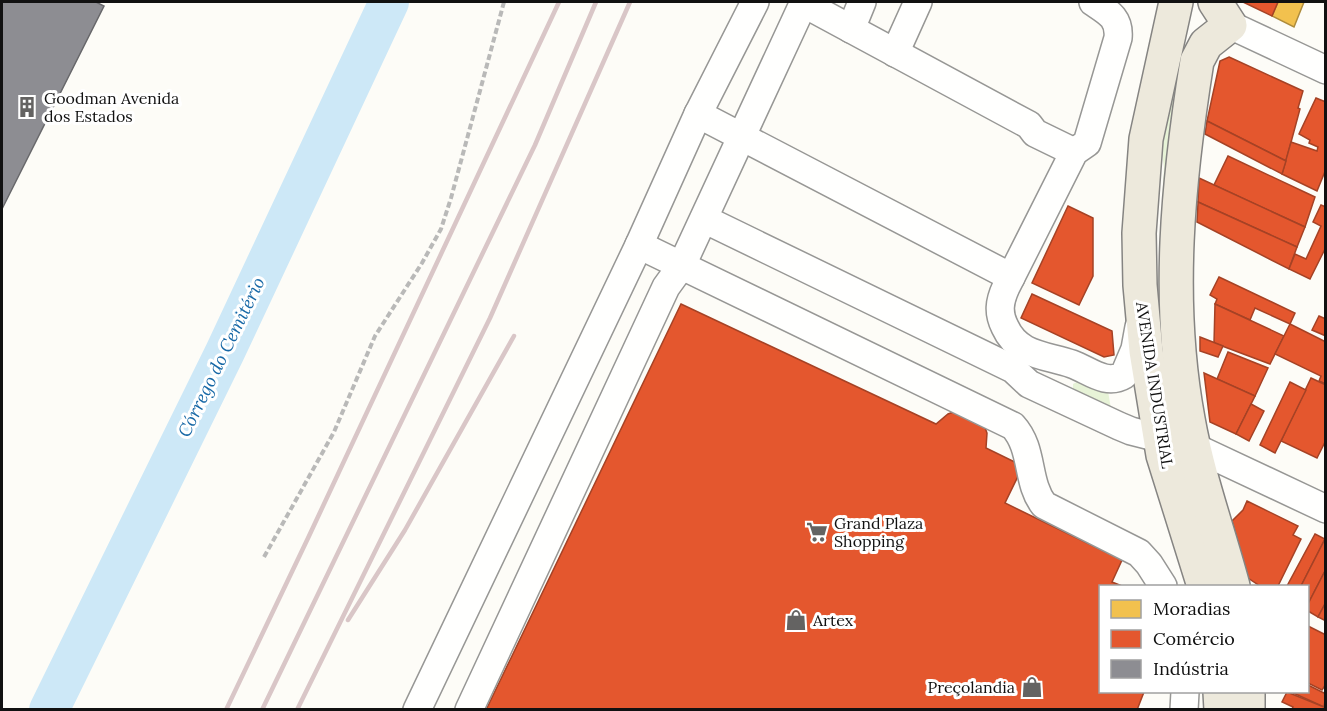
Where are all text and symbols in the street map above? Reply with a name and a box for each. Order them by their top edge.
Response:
place label: Goodman Avenida dos Estados [44,88,179,126]
building icon: Goodman Avenida dos Estados [15,95,39,119]
water label: Córrego do Cemitério [172,273,270,441]
street label: AVENIDA INDUSTRIAL [1132,299,1178,470]
place label: Grand Plaza Shopping [834,513,923,551]
supermarket icon: Grand Plaza Shopping [805,520,829,544]
legend [1099,585,1309,693]
text: Moradias [1153,597,1230,620]
shop icon: Artex [784,608,808,632]
place label: Artex [812,610,854,630]
text: Comércio [1153,627,1235,650]
text: Indústria [1153,657,1229,680]
shop icon: Preçolandia [1020,675,1044,699]
place label: Preçolandia [927,677,1015,697]

